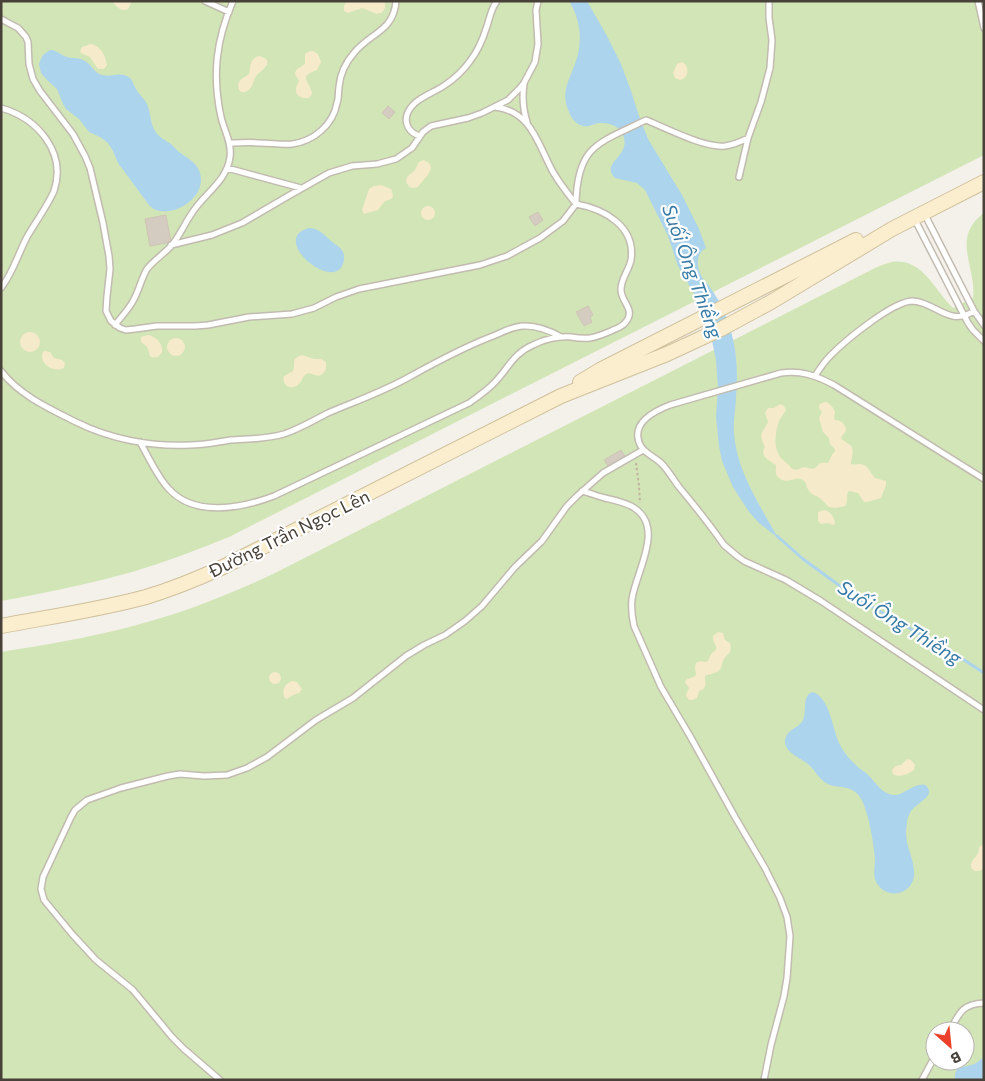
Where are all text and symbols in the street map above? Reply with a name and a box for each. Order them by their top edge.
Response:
water label: Suối Ông Thiềng [658,200,729,342]
street label: Đường Trần Ngọc Lên [204,485,373,582]
water label: Suối Ông Thiềng [834,574,967,670]
north arrow [925,1021,975,1071]
text: B [948,1048,964,1068]

